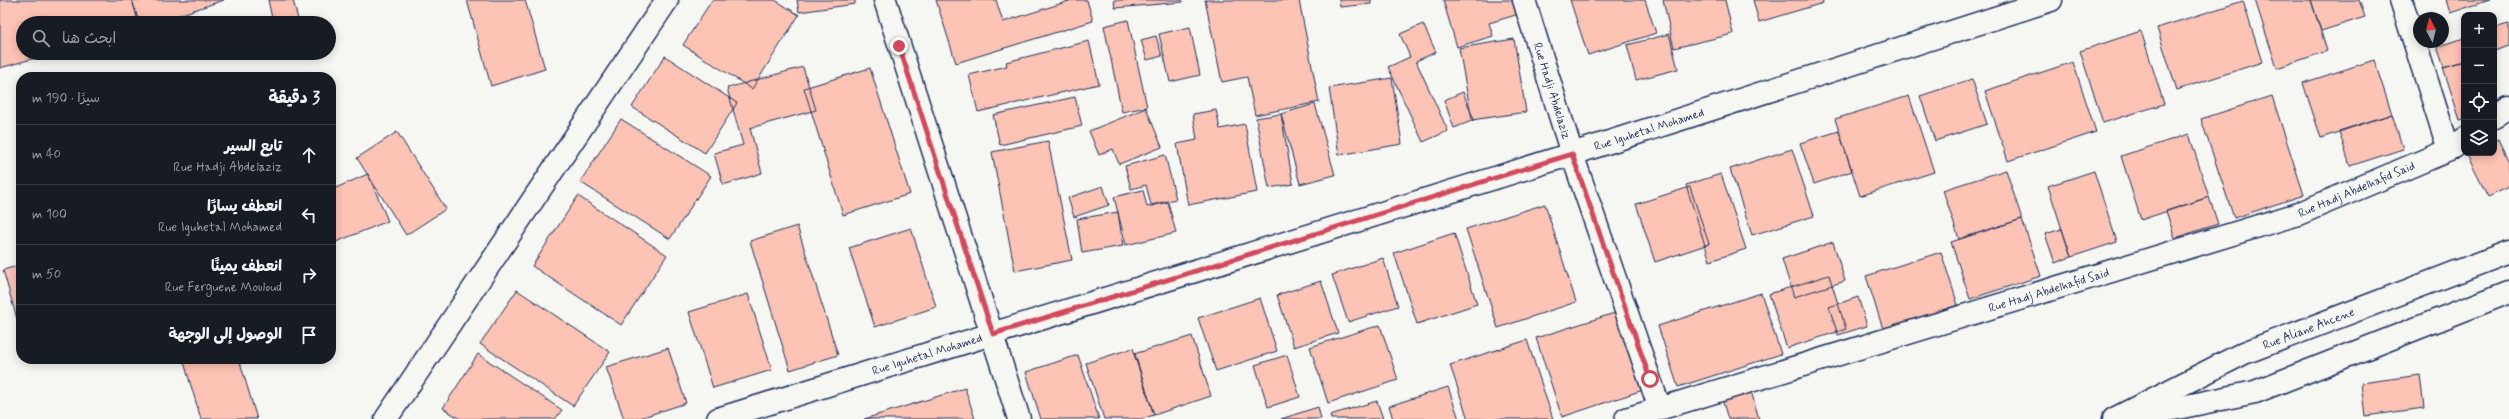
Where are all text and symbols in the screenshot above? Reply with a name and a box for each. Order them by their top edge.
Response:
north arrow [2413,12,2449,48]
map controls [2461,12,2497,156]
button: + [2461,12,2497,48]
search box [16,16,336,60]
icon: search [30,27,52,49]
text: ابحث هنا [62,29,116,49]
route end [890,37,908,55]
street label: Rue Hadji Abdelaziz [1529,41,1574,142]
button: − [2461,48,2497,84]
button: locate [2461,84,2497,120]
text: 3 دقيقة [269,87,320,109]
text: سيرًا · 190 m [32,90,100,107]
street label: Rue Iguhetal Mohamed [1592,105,1706,155]
button: layers [2461,120,2497,156]
text: تابع السير [224,137,282,157]
icon: ahead [298,144,320,166]
text: 40 m [32,146,61,163]
street label: Rue Hadj Abdelhafid Said [2296,158,2418,222]
text: Rue Hadji Abdelaziz [173,159,282,176]
text: انعطف يسارًا [207,197,282,217]
icon: left [298,204,320,226]
text: 100 m [32,206,67,223]
text: Rue Iguhetal Mohamed [158,219,282,236]
text: انعطف يمينًا [211,257,282,277]
icon: right [298,264,320,286]
street label: Rue Hadj Abdelhafid Said [1987,265,2111,317]
text: 50 m [32,266,61,283]
text: Rue Ferguene Mouloud [165,279,282,296]
street label: Rue Aliane Ahcene [2261,305,2357,354]
icon: arrive [298,324,320,346]
text: الوصول إلى الوجهة [168,325,282,345]
street label: Rue Iguhetal Mohamed [870,330,985,380]
route start [1641,370,1659,388]

